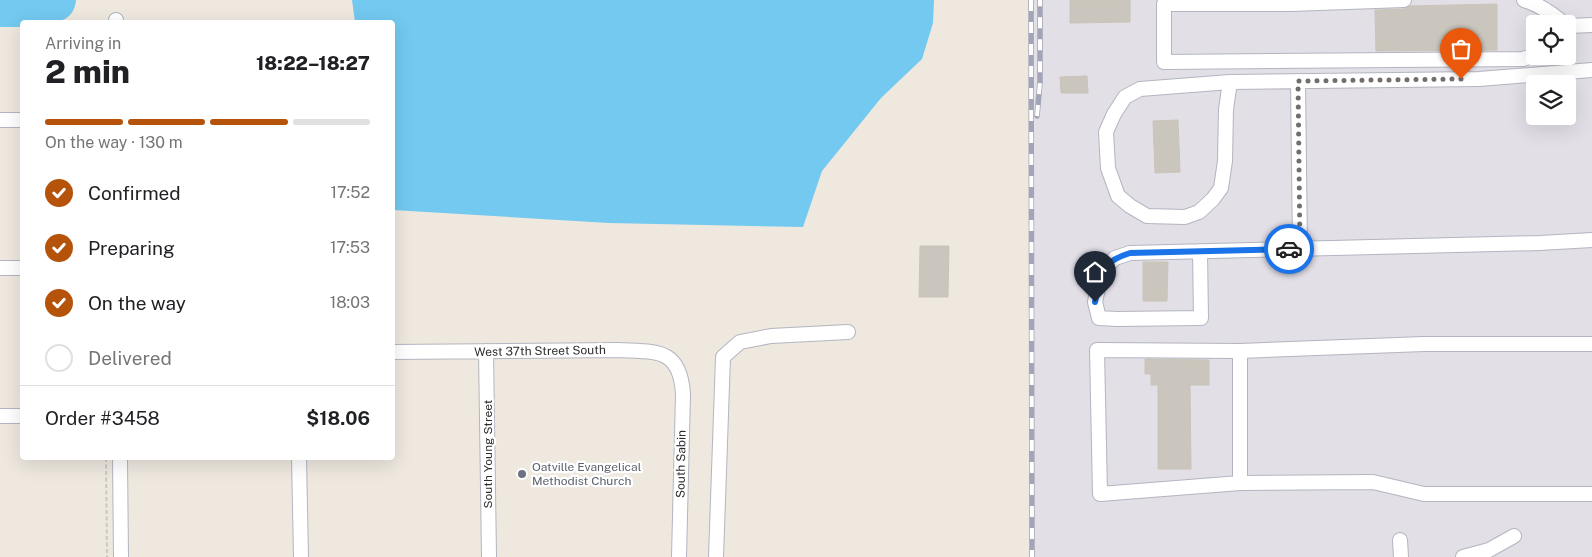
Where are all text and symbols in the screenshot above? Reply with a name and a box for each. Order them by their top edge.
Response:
map controls [1526,15,1576,125]
button: locate [1526,15,1576,65]
pin [1440,28,1482,79]
text: Arriving in [45,34,121,53]
icon: bag [1447,35,1475,63]
text: 18:22–18:27 [256,52,370,74]
text: 2 min [45,53,130,90]
button: layers [1526,75,1576,125]
text: On the way · 130 m [45,133,183,152]
icon: check [45,179,73,207]
text: Confirmed [88,182,181,204]
text: 17:52 [330,183,370,202]
courier [1264,224,1314,274]
icon: check [45,234,73,262]
icon: car [1275,235,1303,263]
text: Preparing [88,237,175,259]
text: 17:53 [330,238,370,257]
pin [1074,251,1116,302]
icon: home [1081,258,1109,286]
icon: check [45,289,73,317]
text: On the way [88,292,186,314]
text: 18:03 [330,293,370,312]
street label: West 37th Street South [474,343,606,359]
text: Delivered [88,347,172,369]
street label: South Young Street [481,399,495,508]
text: Order #3458 [45,407,160,429]
text: $18.06 [306,407,370,429]
street label: South Sabin [673,430,689,498]
place label: Oatville Evangelical Methodist Church [532,460,642,488]
marker: Oatville Evangelical Methodist Church [516,468,528,480]

